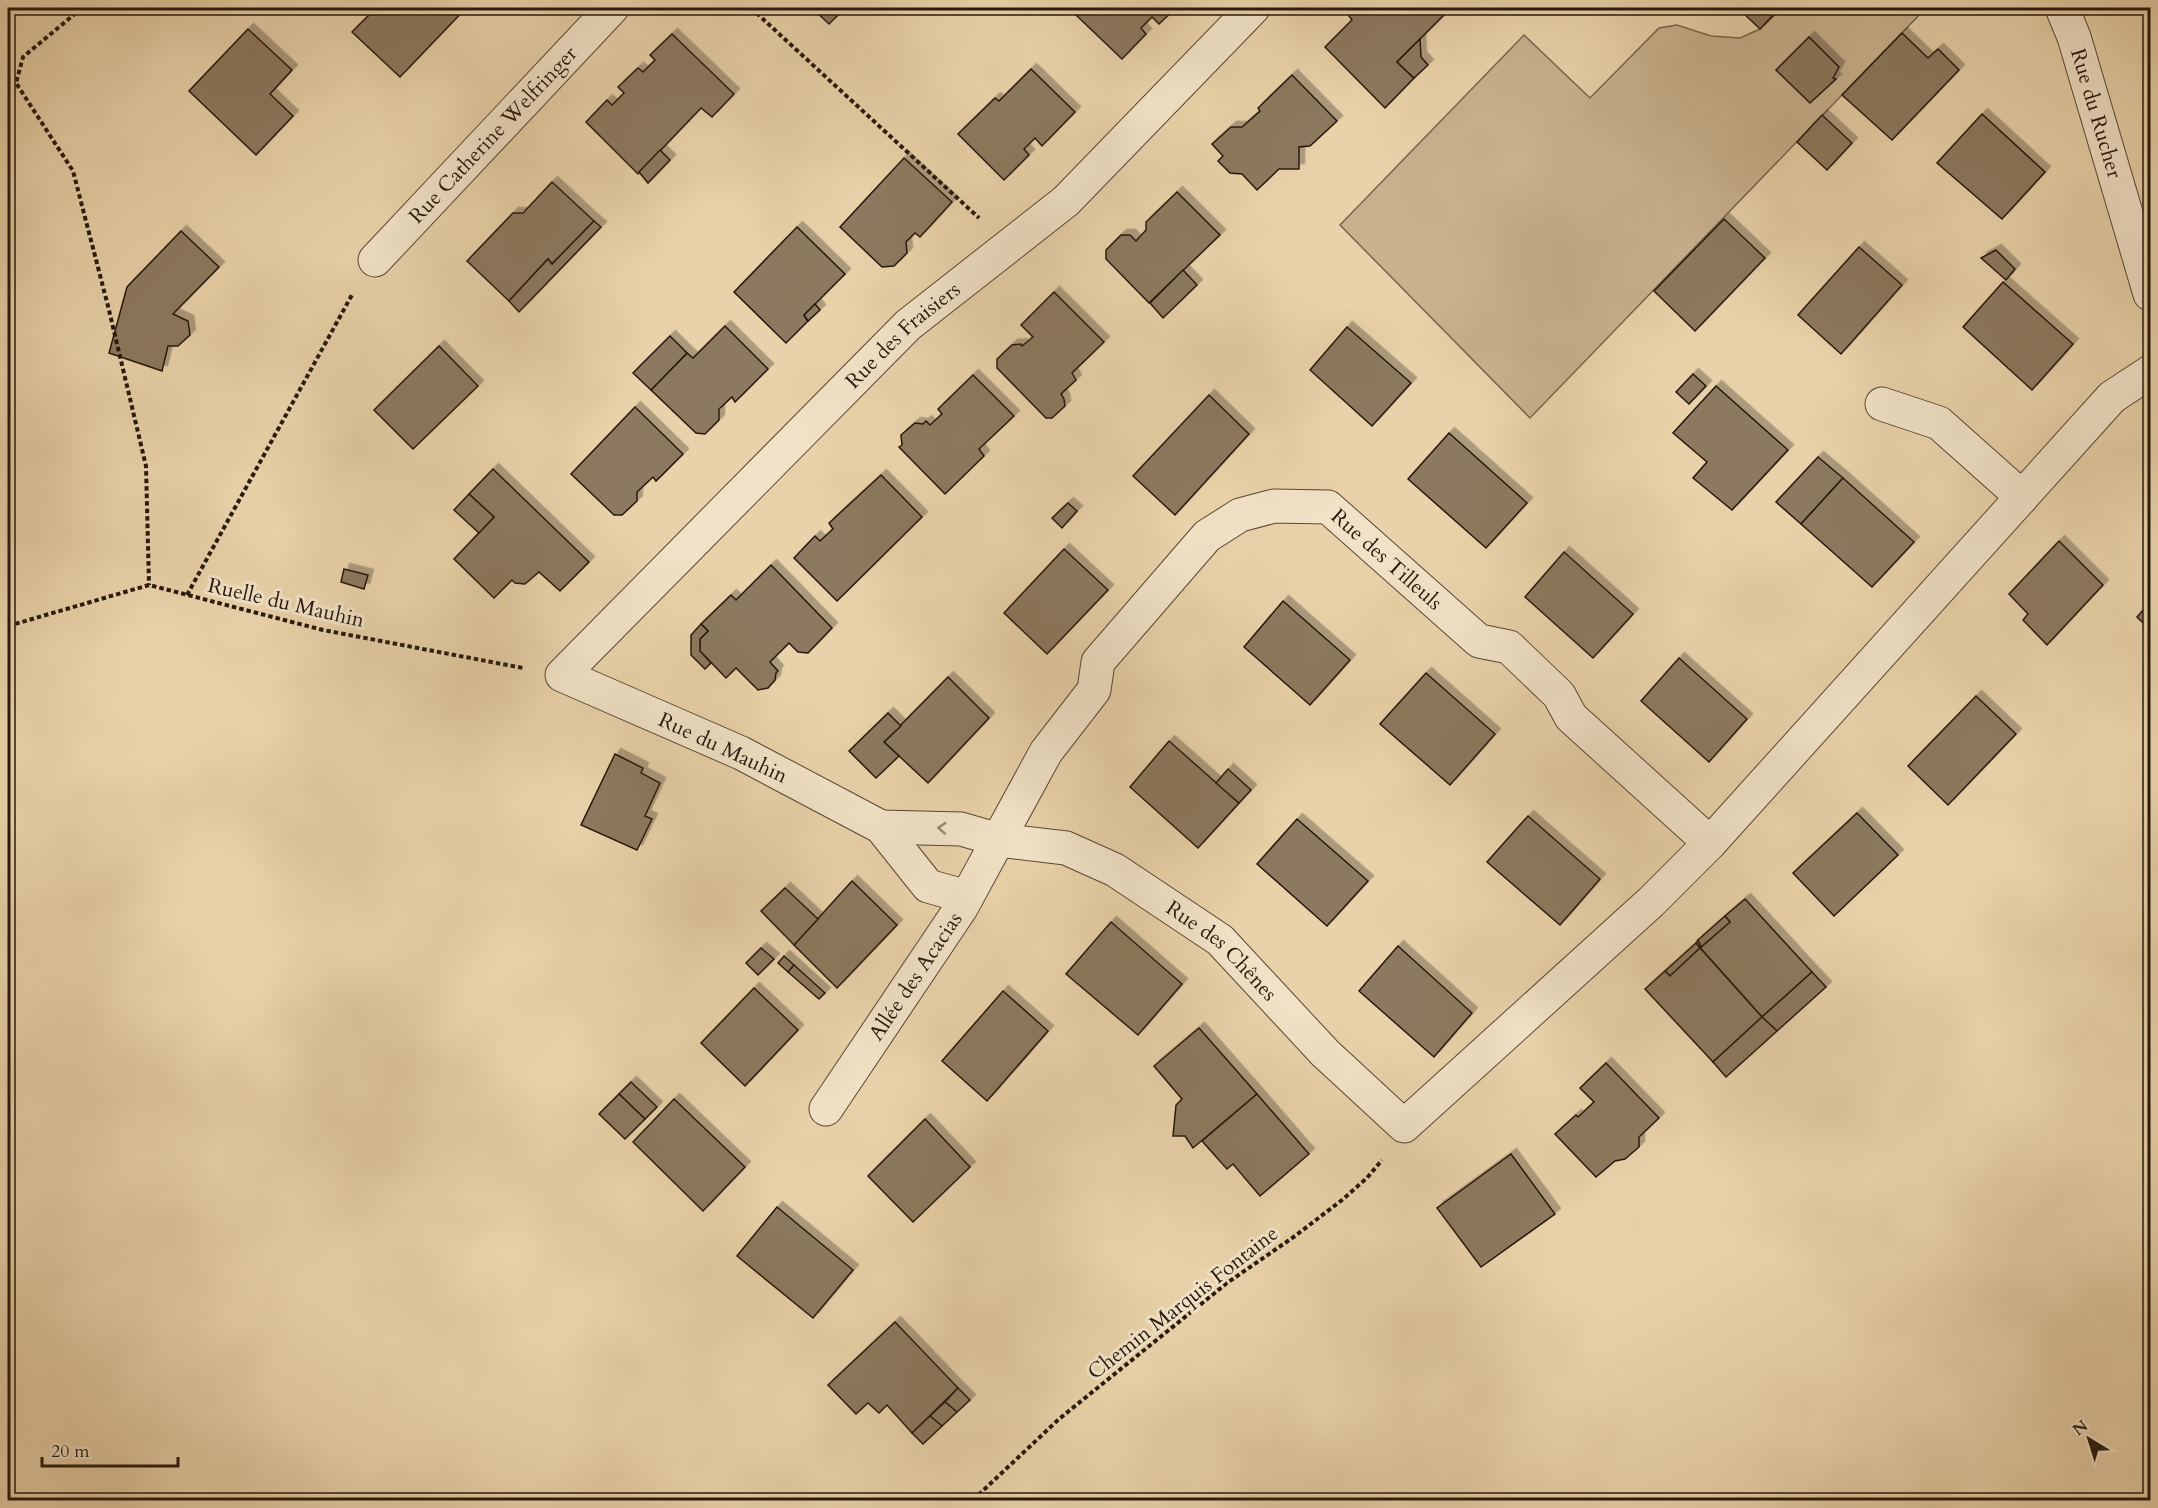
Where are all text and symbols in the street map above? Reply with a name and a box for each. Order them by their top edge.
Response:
street label: Rue Catherine Welfringer [402,39,584,230]
street label: Rue du Rucher [2064,45,2130,182]
street label: Rue des Fraisiers [839,275,966,395]
street label: Rue des Tilleuls [1325,502,1449,617]
street label: Ruelle du Mauhin [205,571,367,635]
street label: Rue du Mauhin [654,705,792,791]
one-way arrow [938,822,947,835]
street label: Rue des Chênes [1160,893,1284,1007]
street label: Allée des Acacias [862,906,969,1046]
street label: Chemin Marquis Fontaine [1082,1219,1284,1387]
north arrow [2059,1409,2119,1469]
text: N [2068,1415,2093,1441]
scale bar [42,1430,178,1468]
text: 20 m [51,1439,90,1464]

